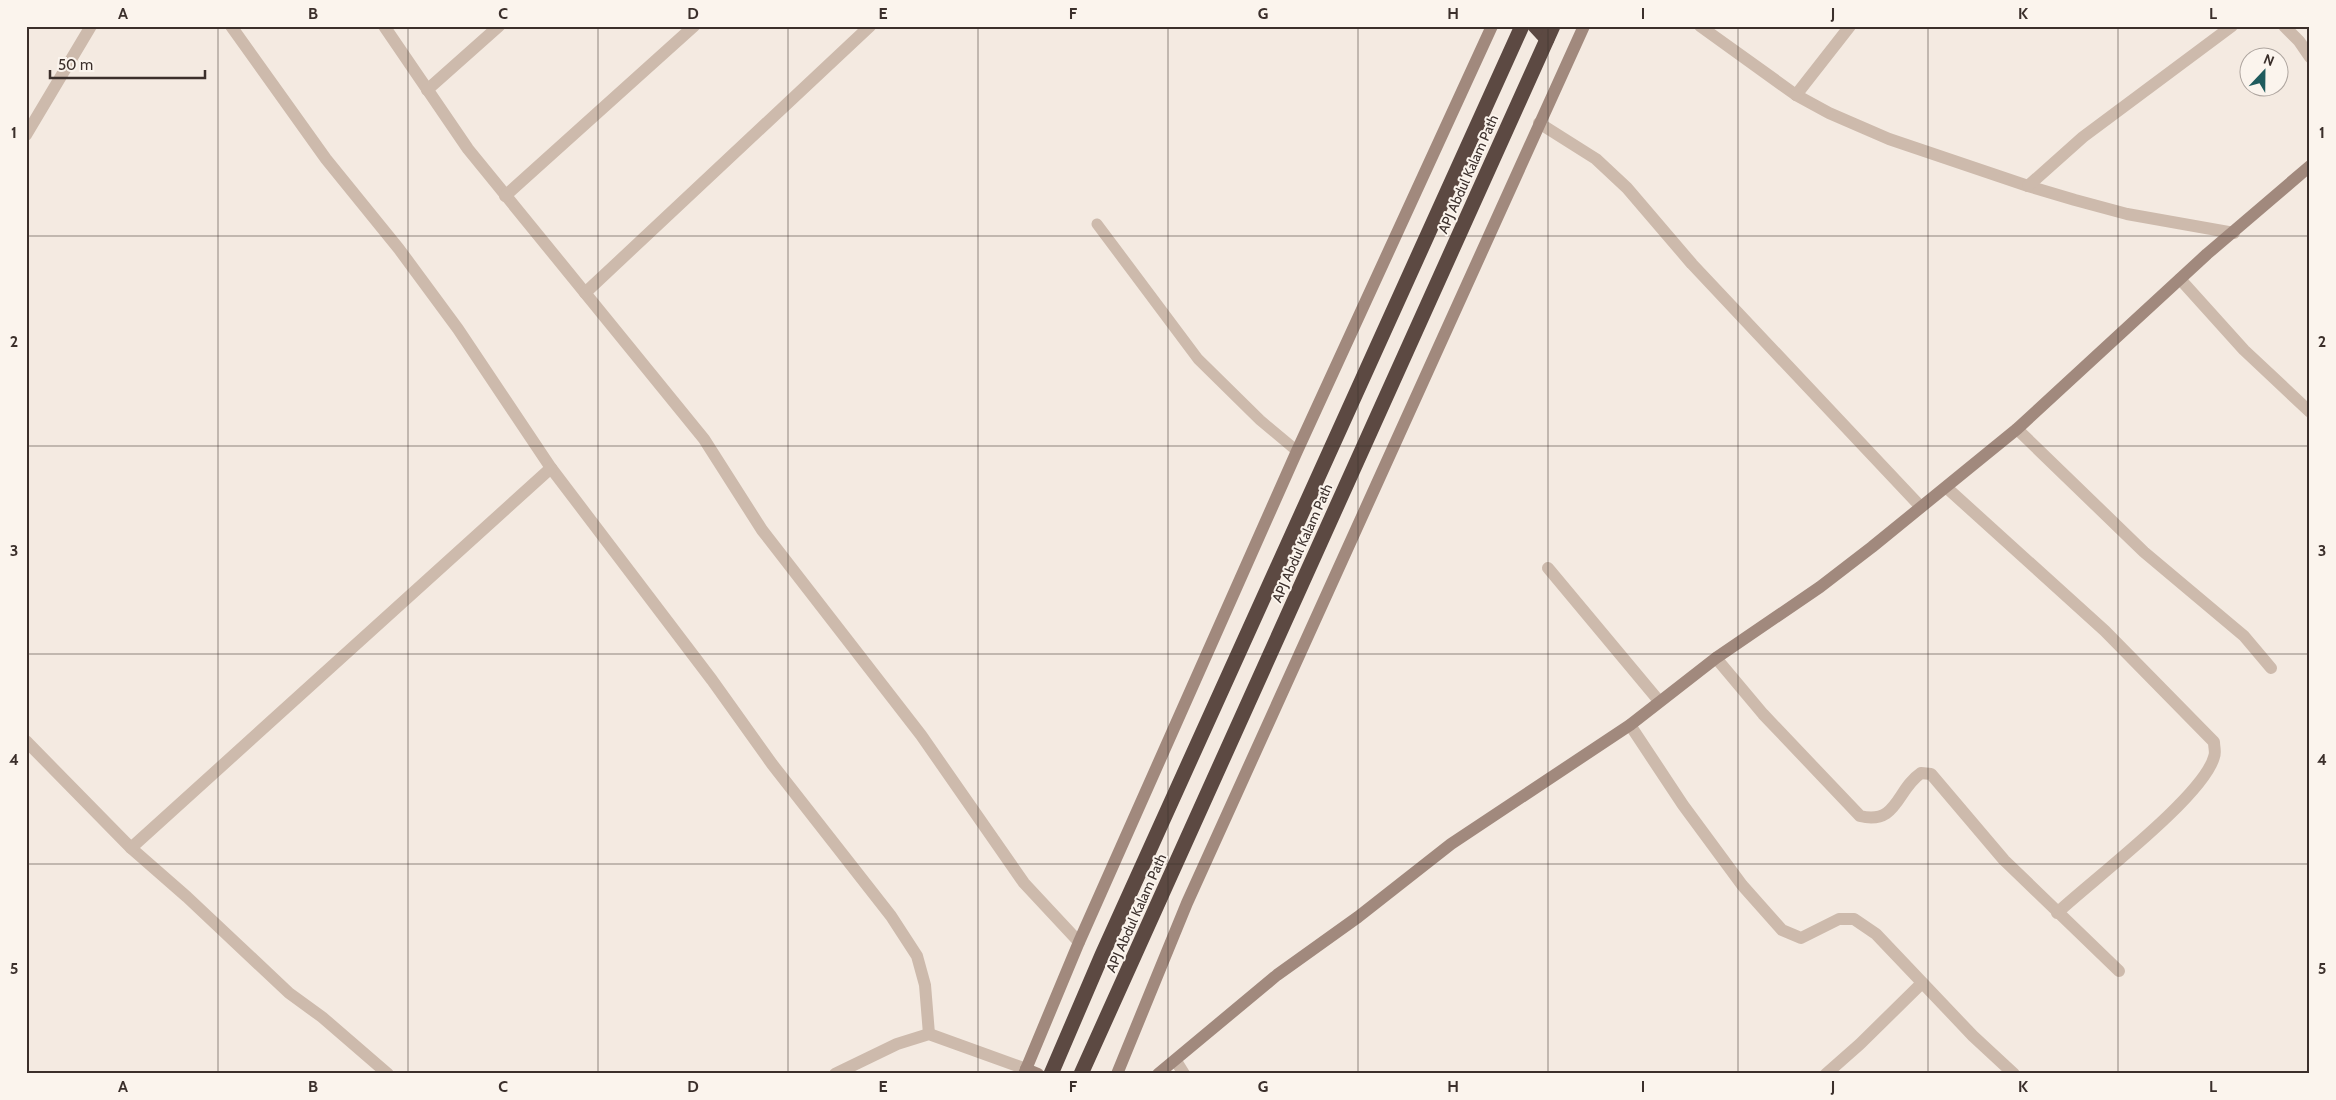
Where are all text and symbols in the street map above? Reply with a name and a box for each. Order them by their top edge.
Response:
text: A [118,4,128,23]
text: B [308,4,318,23]
text: C [498,4,508,23]
text: D [687,4,699,23]
text: E [878,4,888,23]
text: F [1069,4,1078,23]
text: G [1258,4,1268,23]
text: H [1447,4,1459,23]
text: I [1641,4,1645,23]
text: J [1830,4,1835,23]
text: K [2018,4,2028,23]
text: L [2209,4,2217,23]
scale bar [50,48,205,80]
north arrow [2238,48,2288,98]
text: N [2261,50,2277,70]
text: 50 m [58,56,93,74]
street label: APJ Abdul Kalam Path [1434,112,1502,236]
text: 1 [11,123,17,142]
text: 1 [2319,123,2325,142]
text: 2 [10,332,18,351]
text: 2 [2318,332,2326,351]
street label: APJ Abdul Kalam Path [1268,481,1336,605]
text: 3 [10,541,18,560]
text: 3 [2318,541,2326,560]
text: 4 [9,750,19,769]
text: 4 [2317,750,2327,769]
street label: APJ Abdul Kalam Path [1102,851,1170,975]
text: 5 [10,959,18,978]
text: 5 [2318,959,2326,978]
text: A [118,1077,128,1096]
text: B [308,1077,318,1096]
text: C [498,1077,508,1096]
text: D [687,1077,699,1096]
text: E [878,1077,888,1096]
text: F [1069,1077,1078,1096]
text: G [1258,1077,1268,1096]
text: H [1447,1077,1459,1096]
text: I [1641,1077,1645,1096]
text: J [1830,1077,1835,1096]
text: K [2018,1077,2028,1096]
text: L [2209,1077,2217,1096]

